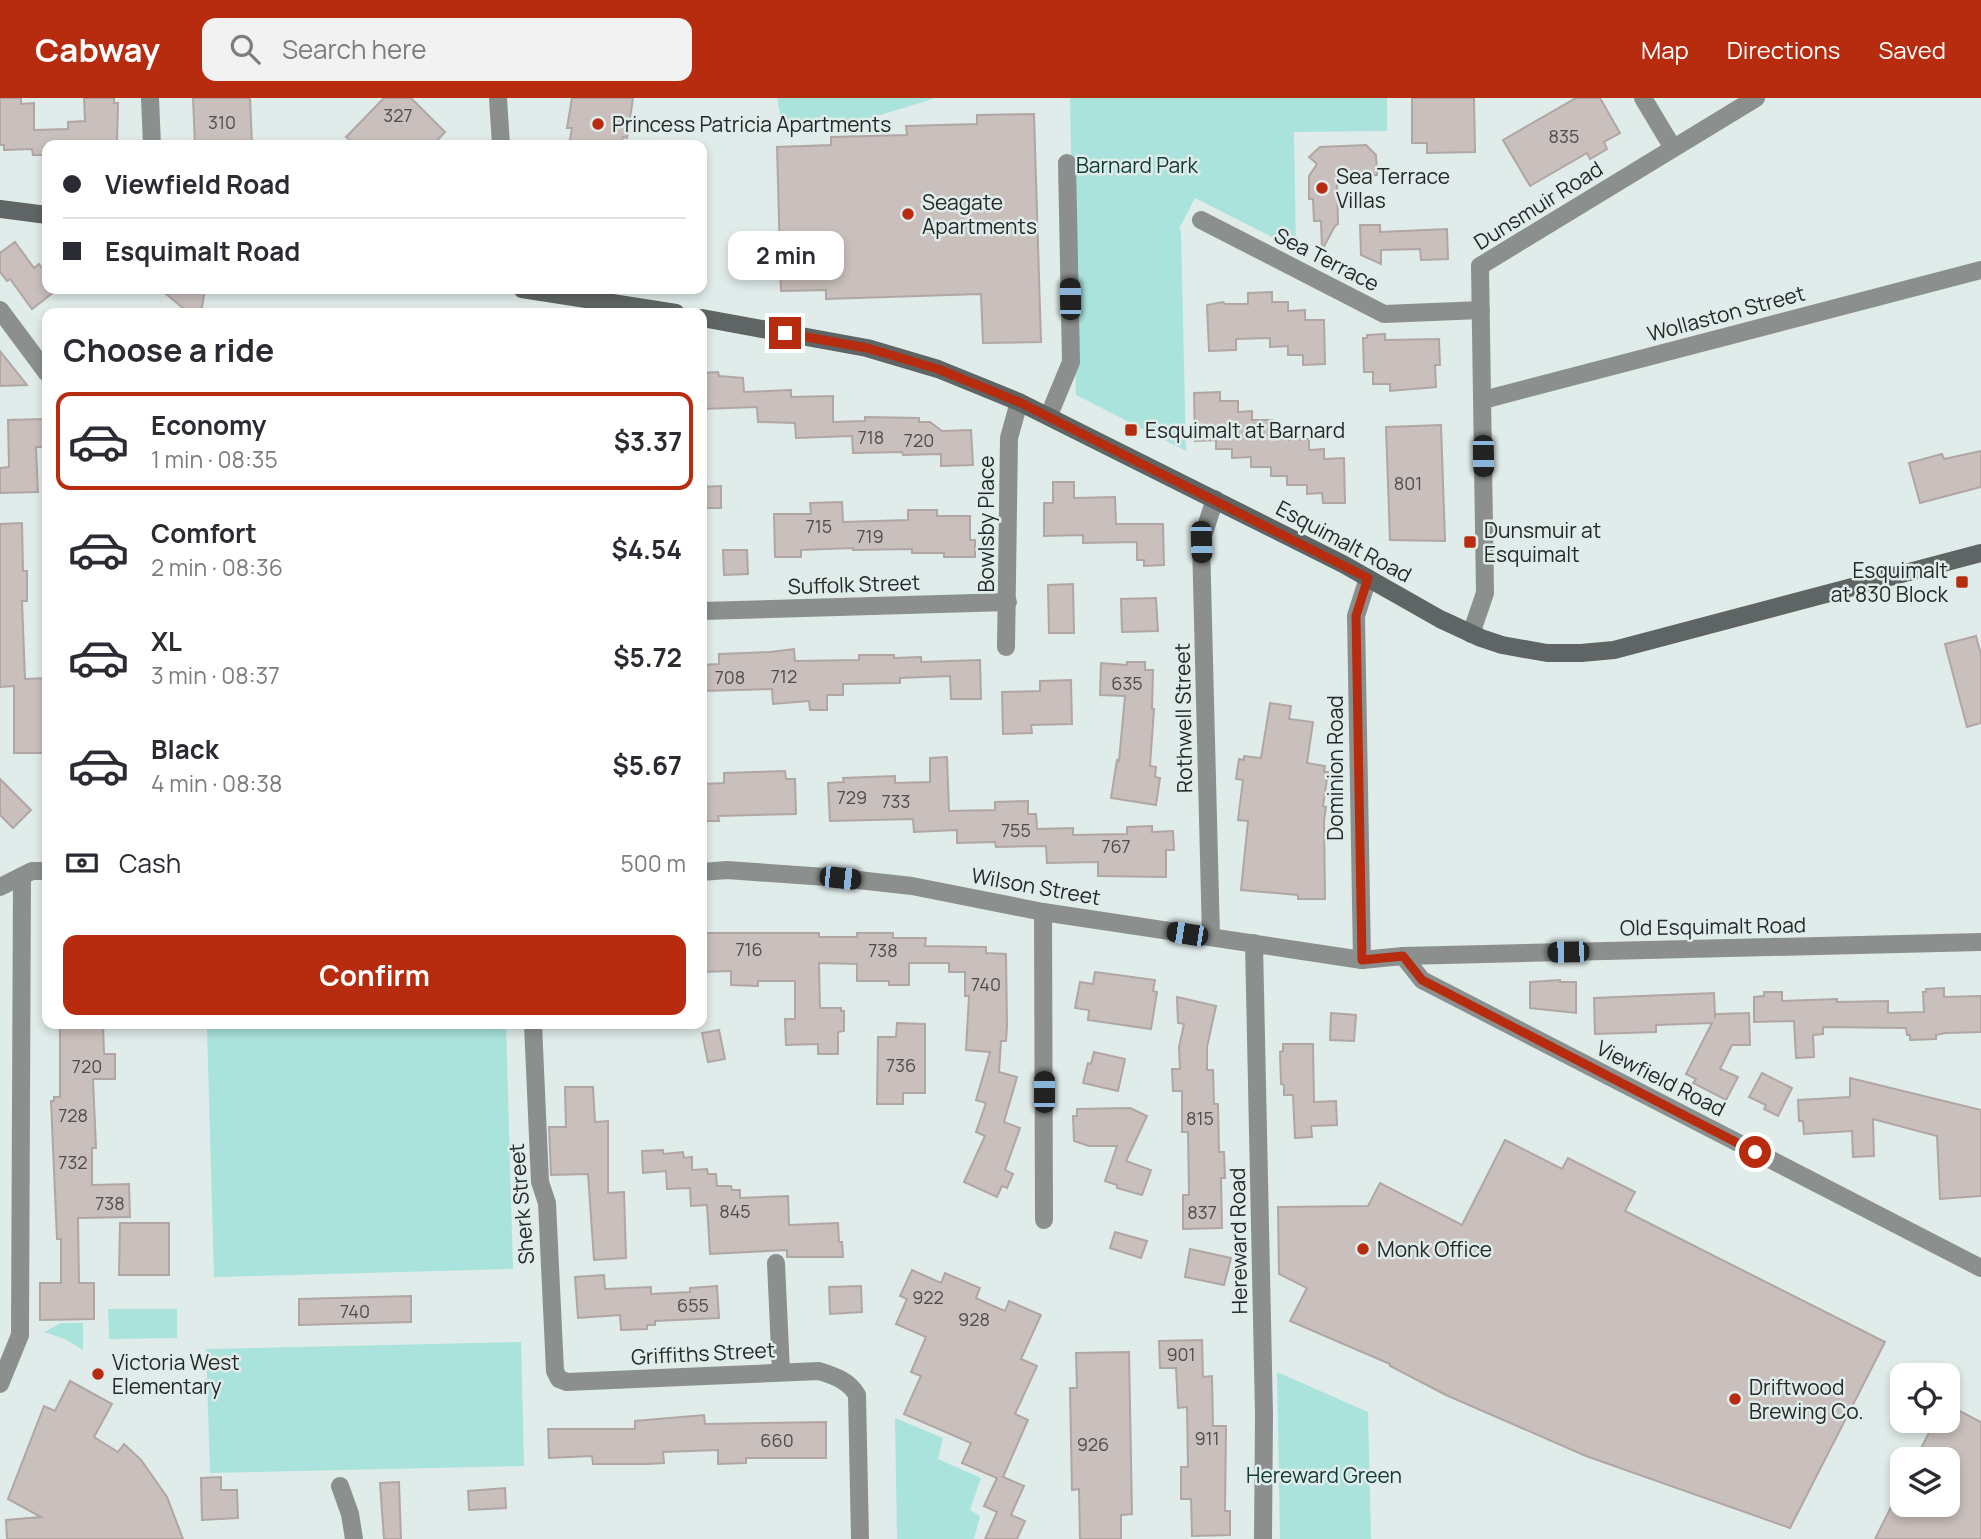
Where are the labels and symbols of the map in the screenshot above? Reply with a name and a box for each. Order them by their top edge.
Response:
house number: 327 [383,103,413,127]
house number: 310 [208,110,236,134]
place label: Princess Patricia Apartments [612,110,891,138]
marker: Princess Patricia Apartments [590,116,606,132]
house number: 835 [1549,124,1579,148]
park label: Barnard Park [1076,151,1199,179]
street label: Dunsmuir Road [1468,154,1608,256]
place label: Sea Terrace Villas [1336,162,1450,214]
marker: Sea Terrace Villas [1314,180,1330,196]
place label: Seagate Apartments [922,188,1037,240]
marker: Seagate Apartments [900,206,916,222]
street label: Sea Terrace [1270,221,1384,297]
callout: 2 min [727,232,843,280]
car [1060,278,1081,320]
street label: Wollaston Street [1644,279,1808,347]
route end [769,317,801,349]
place label: Esquimalt at Barnard [1145,416,1345,444]
marker: Esquimalt at Barnard [1123,422,1139,438]
house number: 718 [858,425,884,449]
house number: 720 [904,428,934,452]
car [1473,435,1494,477]
street label: Bowlsby Place [972,456,1000,592]
house number: 801 [1394,471,1422,495]
street label: Esquimalt Road [1271,494,1417,588]
house number: 715 [806,514,832,538]
place label: Dunsmuir at Esquimalt [1484,516,1601,568]
car [1190,521,1213,563]
house number: 719 [856,524,884,548]
marker: Dunsmuir at Esquimalt [1462,534,1478,550]
place label: Esquimalt at 830 Block [1831,556,1949,608]
street label: Suffolk Street [787,568,921,600]
marker: Esquimalt at 830 Block [1954,574,1970,590]
street label: Rothwell Street [1168,643,1198,793]
house number: 712 [771,664,797,688]
house number: 708 [715,665,745,689]
house number: 635 [1111,671,1143,695]
street label: Dominion Road [1321,695,1349,841]
house number: 729 [837,785,867,809]
house number: 733 [882,789,910,813]
house number: 755 [1001,818,1031,842]
house number: 767 [1101,834,1131,858]
street label: Wilson Street [969,861,1103,911]
car [819,865,862,891]
street label: Old Esquimalt Road [1620,910,1806,942]
car [1165,920,1210,948]
house number: 716 [735,937,763,961]
house number: 738 [868,938,898,962]
car [1547,941,1590,963]
house number: 740 [971,972,1001,996]
street label: Viewfield Road [1592,1033,1730,1123]
house number: 736 [886,1053,916,1077]
house number: 720 [72,1054,102,1078]
car [1034,1071,1055,1113]
house number: 728 [58,1103,88,1127]
house number: 815 [1186,1106,1214,1130]
route start [1739,1136,1771,1168]
street label: Sherk Street [502,1142,540,1266]
house number: 732 [58,1150,88,1174]
street label: Hereward Road [1223,1167,1253,1315]
house number: 738 [95,1191,125,1215]
house number: 845 [719,1199,751,1223]
house number: 837 [1187,1200,1217,1224]
place label: Monk Office [1377,1235,1492,1263]
marker: Monk Office [1355,1241,1371,1257]
house number: 922 [912,1285,944,1309]
house number: 655 [677,1293,709,1317]
house number: 740 [340,1299,370,1323]
house number: 928 [958,1307,990,1331]
street label: Griffiths Street [630,1335,776,1371]
house number: 901 [1166,1342,1196,1366]
place label: Victoria West Elementary [112,1348,240,1400]
marker: Victoria West Elementary [90,1366,106,1382]
place label: Driftwood Brewing Co. [1749,1373,1864,1425]
marker: Driftwood Brewing Co. [1727,1391,1743,1407]
house number: 911 [1194,1426,1220,1450]
house number: 660 [760,1428,794,1452]
house number: 926 [1077,1432,1109,1456]
park label: Hereward Green [1246,1461,1402,1489]

